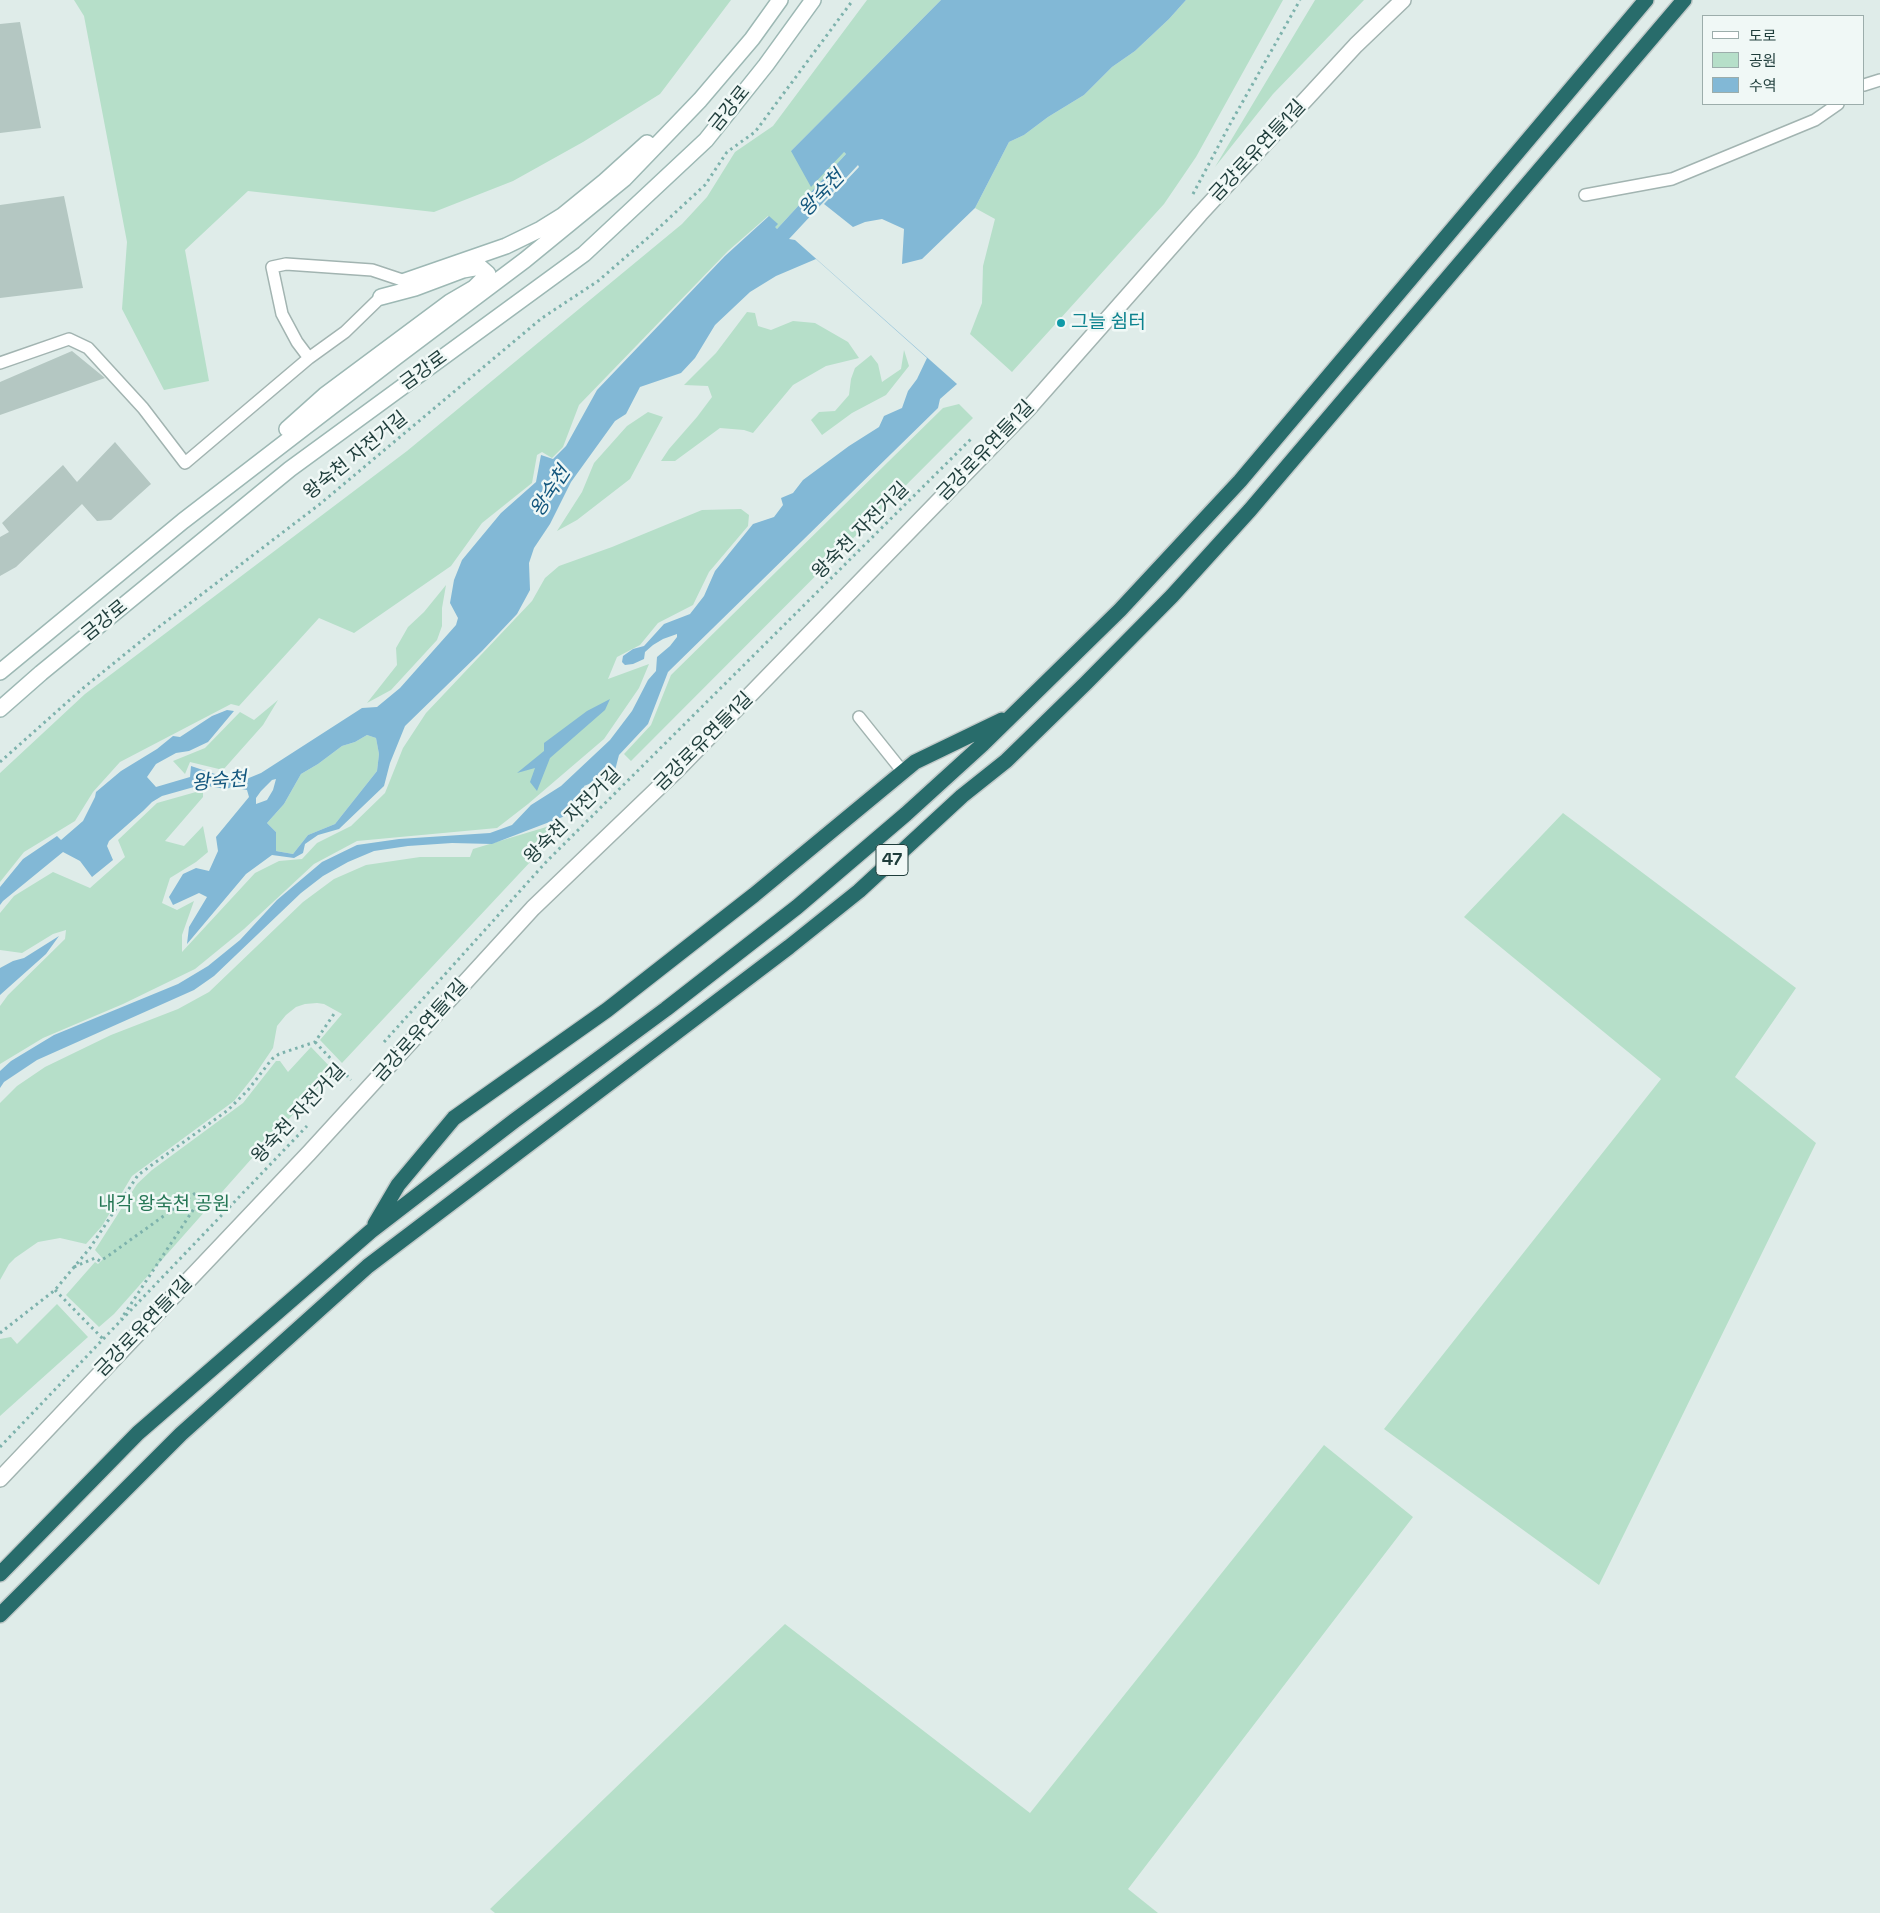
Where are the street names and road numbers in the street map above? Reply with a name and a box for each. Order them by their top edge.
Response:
street label: 금강로 [705,81,755,137]
street label: 금강로유연들1길 [1205,96,1311,206]
street label: 금강로 [396,346,452,396]
street label: 금강로유연들1길 [933,396,1039,506]
street label: 왕숙천 자전거길 [299,407,413,505]
street label: 왕숙천 자전거길 [808,478,914,584]
street label: 금강로 [77,596,133,646]
street label: 금강로유연들1길 [650,688,758,796]
street label: 왕숙천 자전거길 [520,763,626,869]
road number: 47 [876,844,908,876]
street label: 금강로유연들1길 [369,975,473,1087]
street label: 왕숙천 자전거길 [247,1060,351,1168]
street label: 금강로유연들1길 [91,1272,197,1382]

